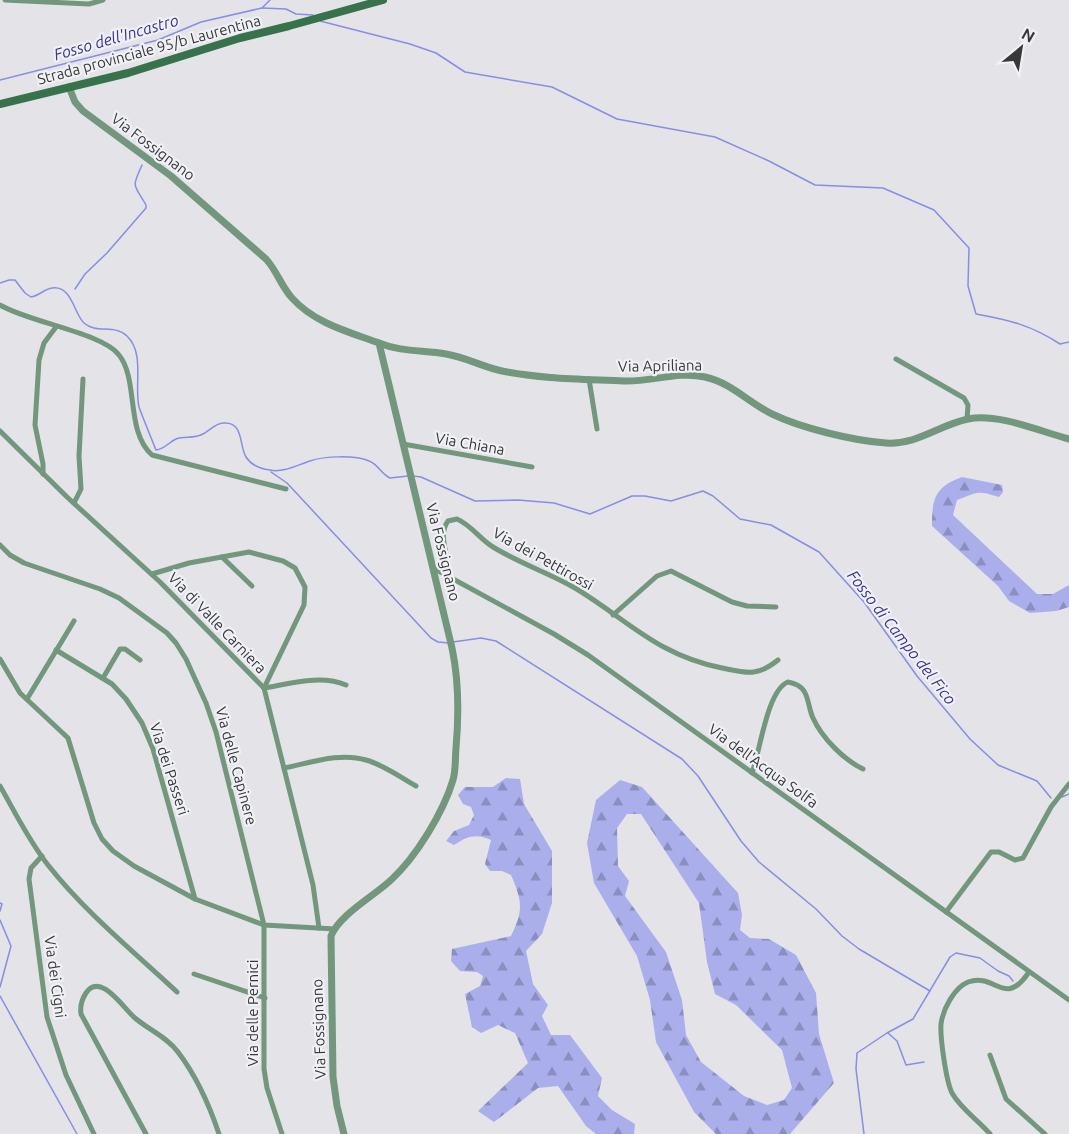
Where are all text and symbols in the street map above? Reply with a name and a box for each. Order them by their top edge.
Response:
street label: Strada provinciale 95/b Laurentina [35,11,262,88]
water label: Fosso dell'Incastro [52,11,181,63]
north arrow [991,18,1051,78]
text: N [1019,24,1038,46]
street label: Via Fossignano [108,110,198,184]
street label: Via Apriliana [618,356,702,375]
street label: Via Chiana [434,429,506,458]
street label: Via Fossignano [423,501,464,603]
street label: Via dei Pettirossi [490,524,597,593]
water label: Fosso di Campo del Fico [844,566,960,708]
street label: Via di Valle Carniera [165,569,270,677]
street label: Via delle Capinere [213,705,260,827]
street label: Via dell'Acqua Solfa [705,720,821,811]
street label: Via dei Passeri [147,721,192,817]
street label: Via dei Cigni [41,935,70,1019]
street label: Via delle Pernici [244,960,261,1066]
street label: Via Fossignano [308,979,329,1079]

